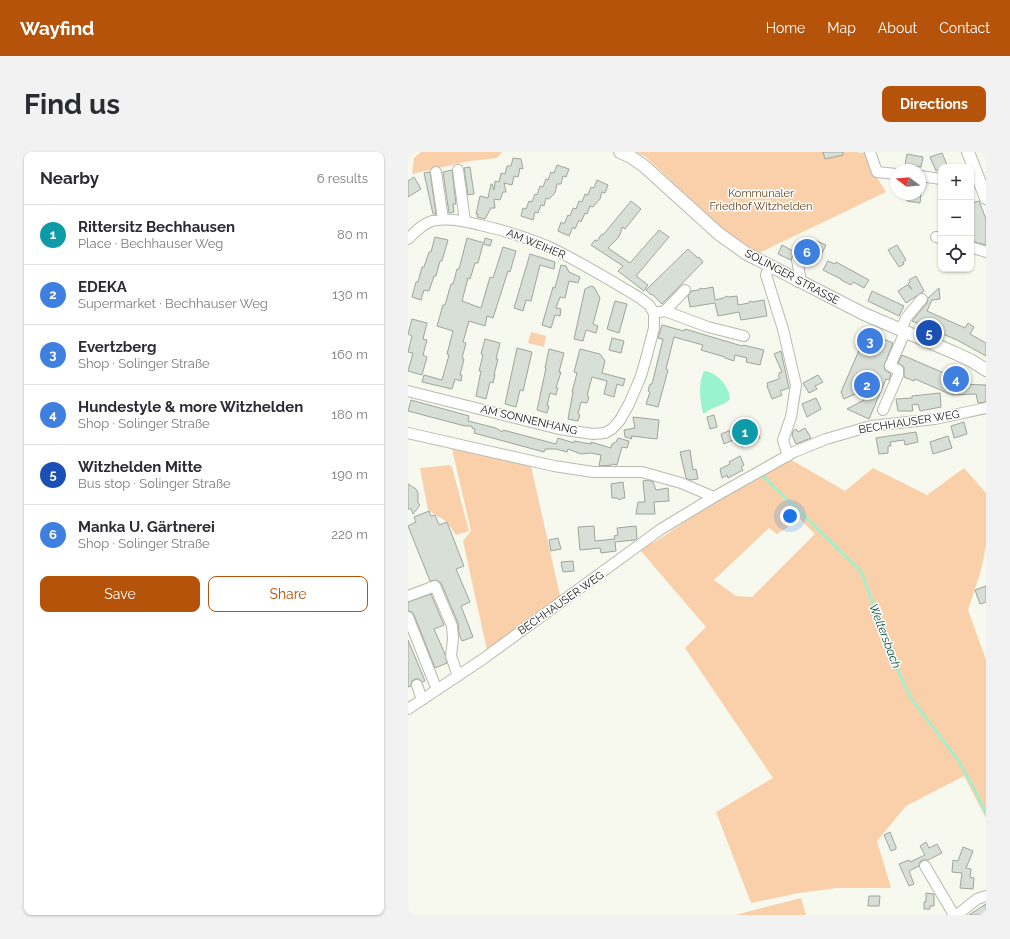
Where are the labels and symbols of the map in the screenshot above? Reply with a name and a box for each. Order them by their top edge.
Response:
north arrow [890,164,926,200]
park label: Kommunaler Friedhof Witzhelden [710,187,812,213]
street label: AM WEIHER [505,226,567,262]
pin: 6 [794,237,820,267]
street label: SOLINGER STRASSE [743,247,842,308]
pin: 5 [916,318,942,348]
pin: 3 [857,326,883,356]
pin: 4 [943,364,969,394]
pin: 2 [854,370,880,400]
street label: AM SONNENHANG [479,403,579,437]
street label: BECHHAUSER WEG [858,408,960,436]
pin: 1 [732,417,758,447]
your location [780,506,800,526]
street label: BECHHAUSER WEG [516,568,607,638]
water label: Weltersbach [866,602,904,671]

